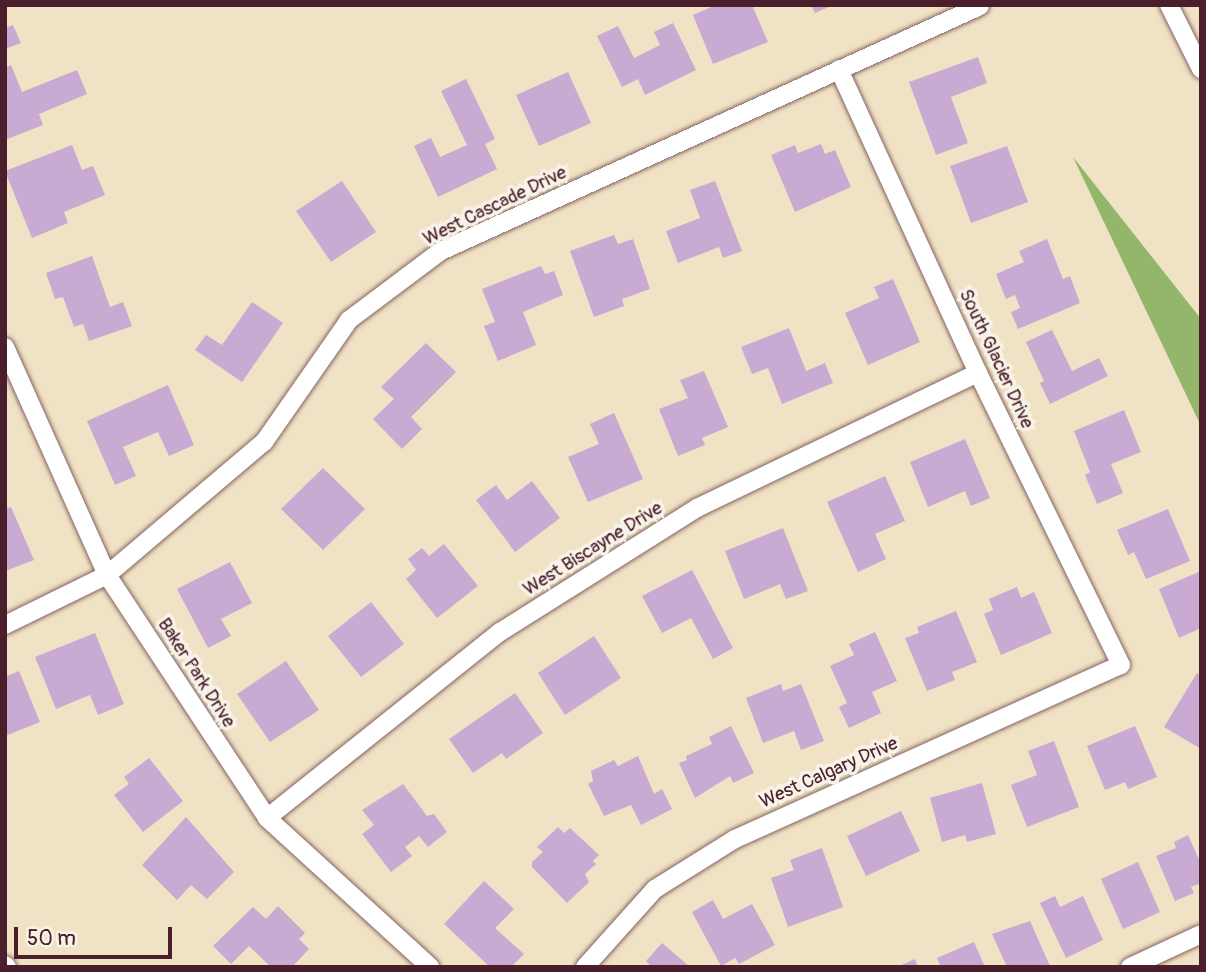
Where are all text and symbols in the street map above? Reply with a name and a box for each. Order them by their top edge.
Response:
street label: West Cascade Drive [419,161,571,251]
street label: South Glacier Drive [954,286,1038,432]
street label: West Biscayne Drive [519,497,667,601]
street label: Baker Park Drive [152,614,240,732]
street label: West Calgary Drive [756,732,902,814]
scale bar [18,912,175,956]
text: 50 m [27,925,76,952]

